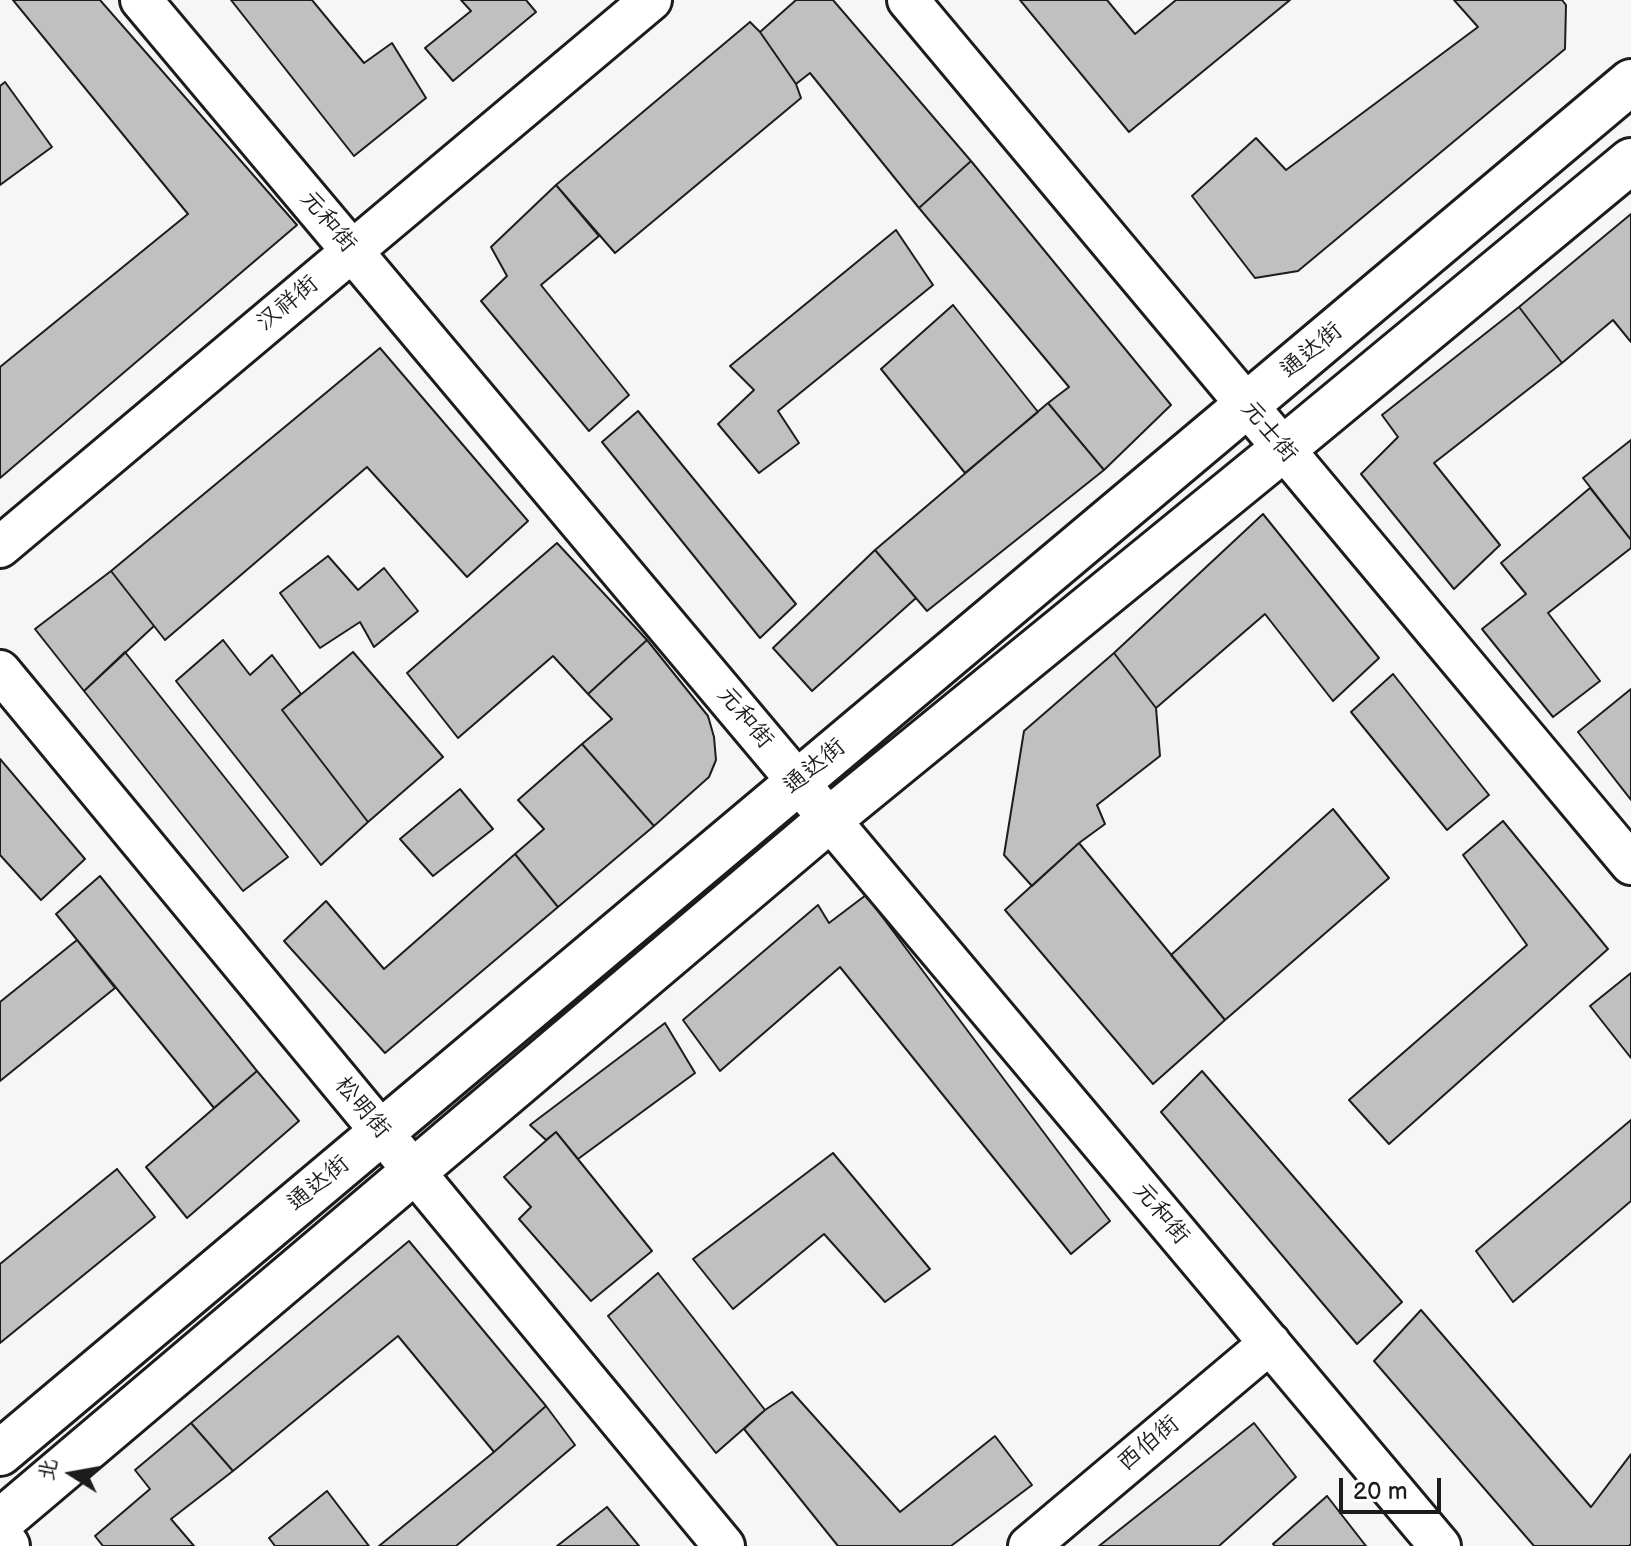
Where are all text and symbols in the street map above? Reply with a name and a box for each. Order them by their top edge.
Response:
street label: 元和街 [294,185,362,259]
street label: 汉祥街 [251,270,325,338]
street label: 通达街 [1275,317,1349,385]
street label: 元士街 [1235,395,1303,469]
street label: 元和街 [711,681,779,755]
street label: 通达街 [778,733,852,801]
street label: 松明街 [328,1071,396,1145]
street label: 通达街 [282,1150,356,1218]
street label: 元和街 [1127,1177,1195,1251]
street label: 西伯街 [1112,1410,1186,1478]
north arrow [32,1434,112,1514]
text: 北 [33,1456,63,1483]
scale bar [1343,1462,1445,1512]
text: 20 m [1353,1477,1408,1506]

